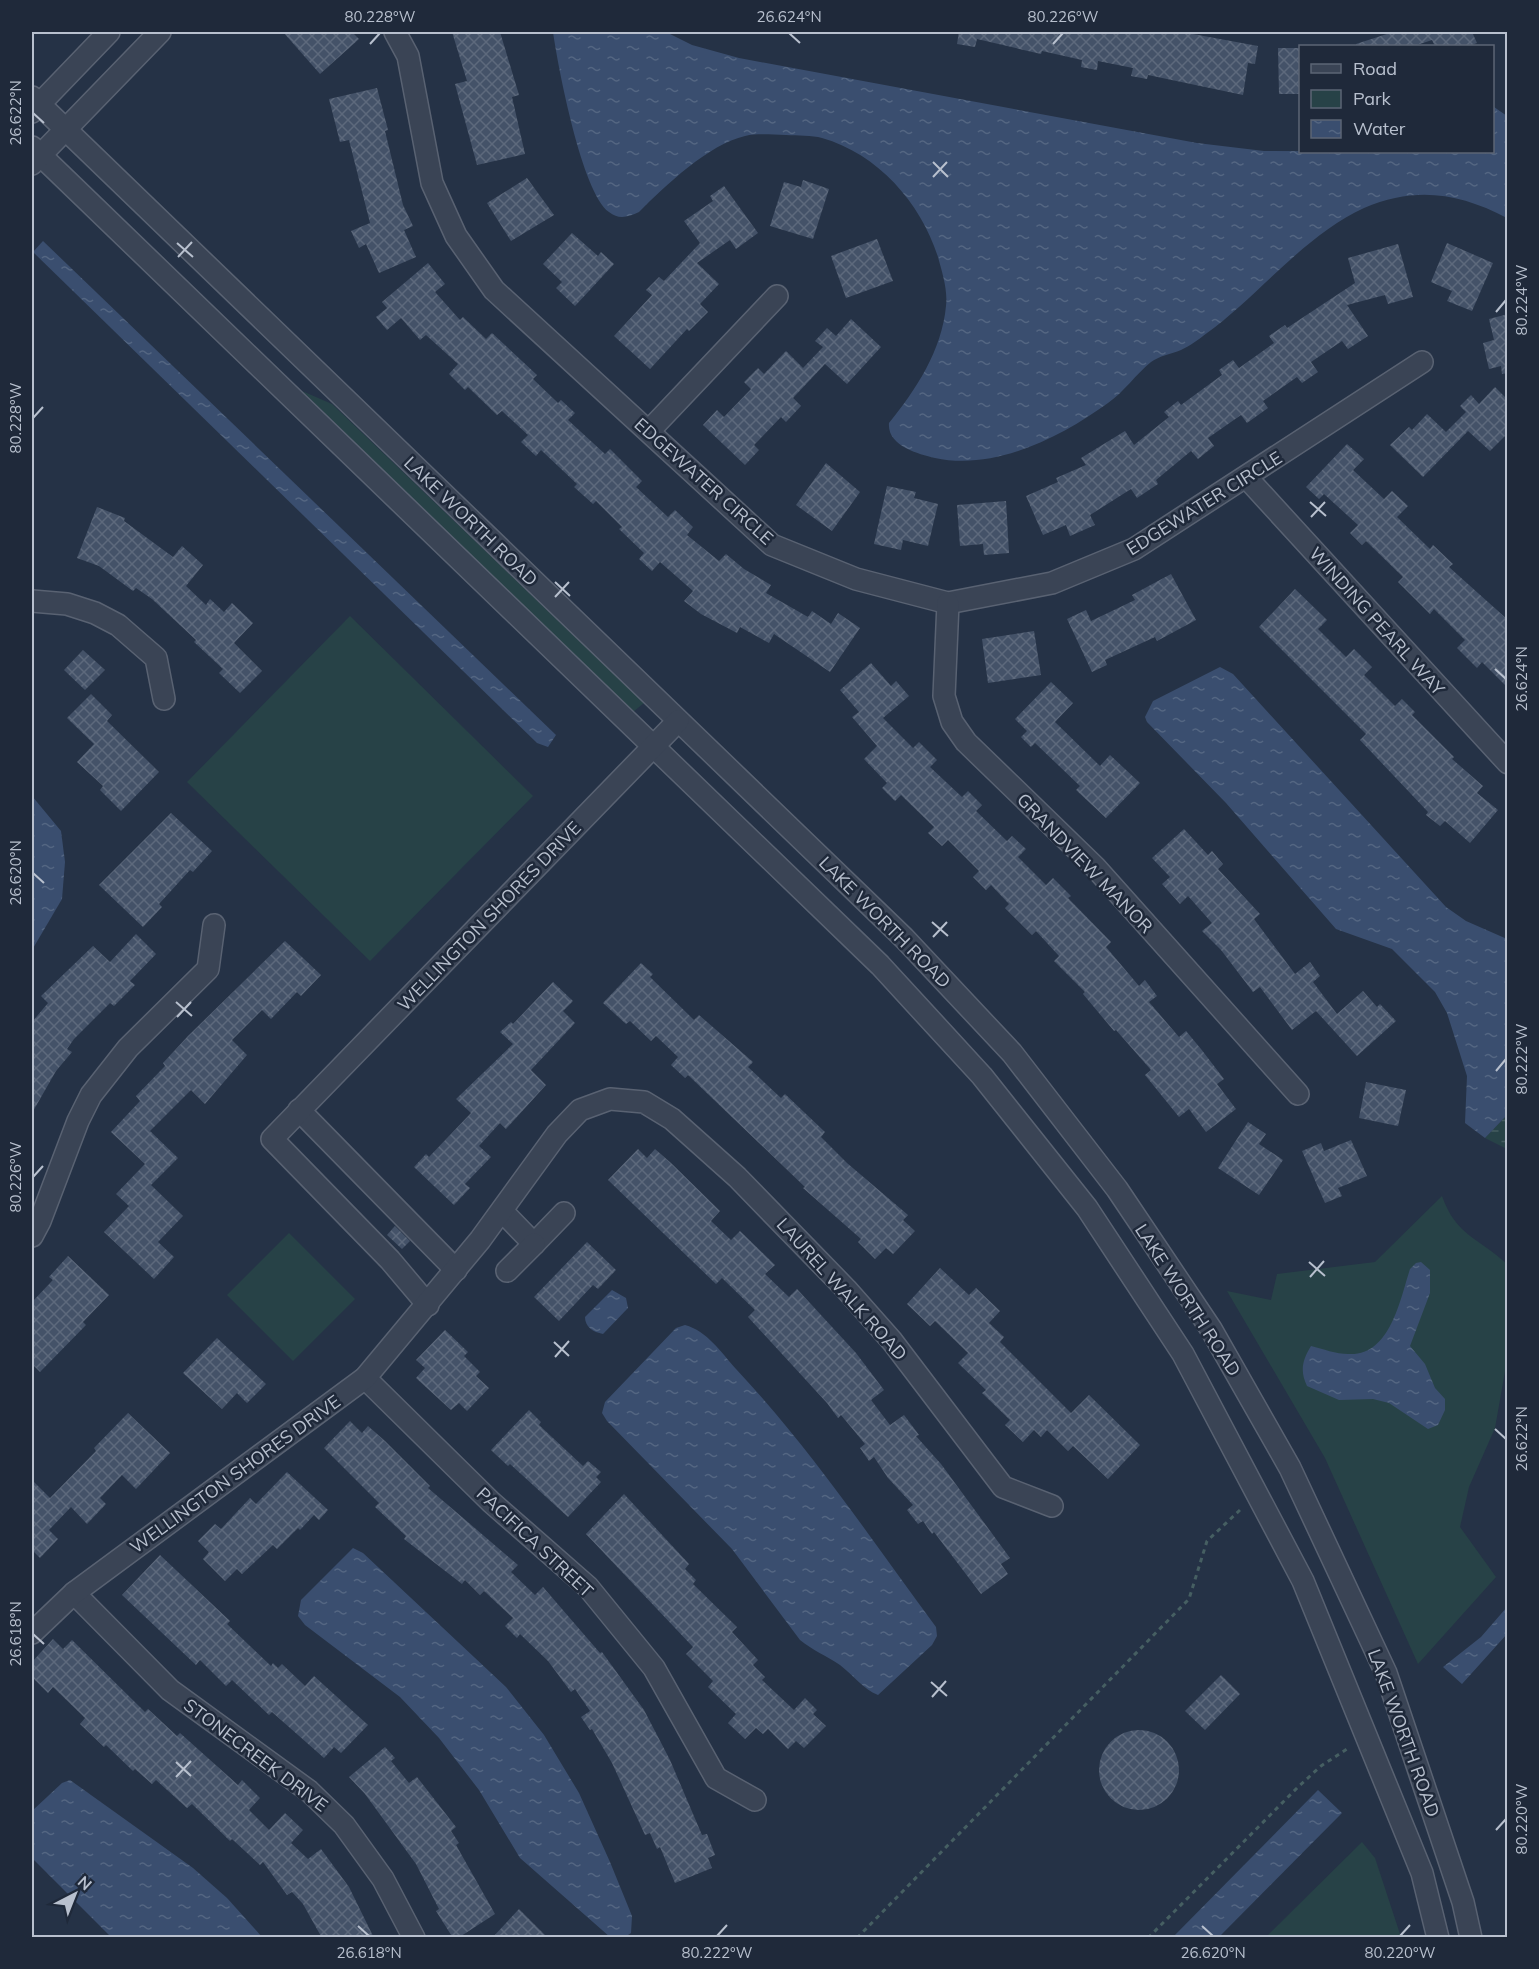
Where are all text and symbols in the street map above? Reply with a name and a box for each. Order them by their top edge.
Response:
text: 80.228°W [345,7,416,26]
text: 26.624°N [756,7,822,26]
text: 80.226°W [1028,7,1099,26]
legend [1299,45,1494,153]
text: Road [1353,57,1397,80]
text: 26.622°N [6,80,25,146]
text: Park [1353,87,1392,110]
text: Water [1353,117,1406,140]
text: 80.224°W [1512,264,1531,335]
text: 80.228°W [6,382,25,453]
street label: EDGEWATER CIRCLE [630,412,778,550]
street label: EDGEWATER CIRCLE [1122,446,1286,560]
street label: LAKE WORTH ROAD [399,451,543,591]
street label: WINDING PEARL WAY [1304,542,1450,701]
text: 26.624°N [1512,646,1531,712]
street label: GRANDVIEW MANOR [1012,788,1158,938]
street label: WELLINGTON SHORES DRIVE [392,816,586,1016]
text: 26.620°N [6,840,25,906]
street label: LAKE WORTH ROAD [814,851,956,993]
text: 80.222°W [1512,1023,1531,1094]
text: 80.226°W [6,1141,25,1212]
street label: LAUREL WALK ROAD [772,1213,912,1365]
street label: LAKE WORTH ROAD [1130,1219,1246,1381]
street label: WELLINGTON SHORES DRIVE [125,1390,345,1558]
text: 26.622°N [1512,1406,1531,1472]
street label: PACIFICA STREET [472,1482,598,1602]
text: 26.618°N [6,1601,25,1667]
street label: LAKE WORTH ROAD [1363,1646,1445,1820]
street label: STONECREEK DRIVE [179,1693,333,1817]
text: 80.220°W [1512,1783,1531,1854]
north arrow [45,1864,105,1924]
text: N [74,1871,96,1894]
text: 26.618°N [336,1943,402,1962]
text: 80.222°W [682,1943,753,1962]
text: 26.620°N [1180,1943,1246,1962]
text: 80.220°W [1365,1943,1436,1962]

